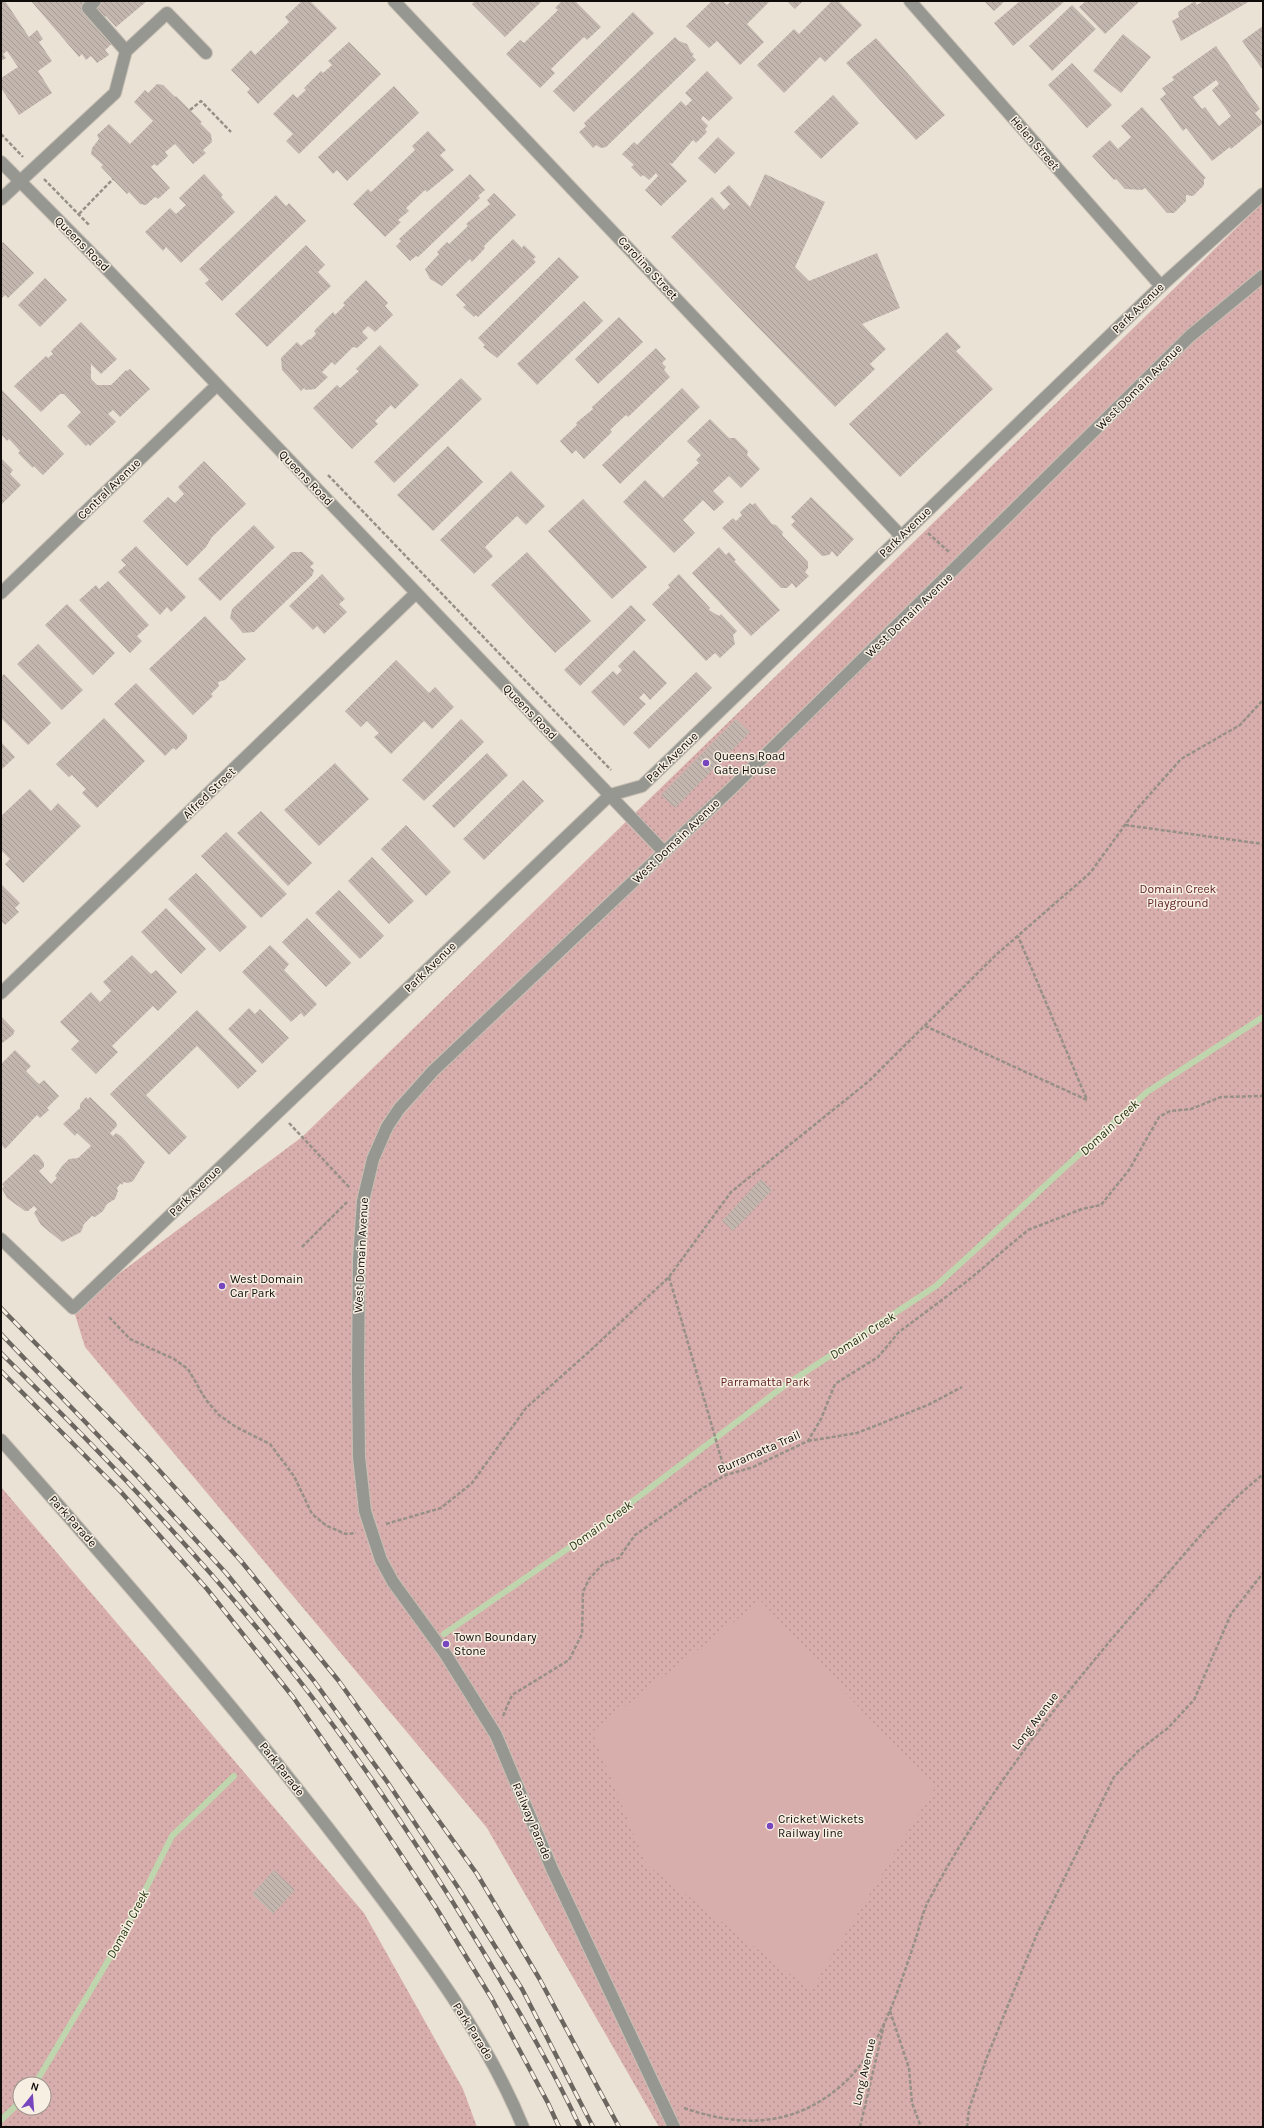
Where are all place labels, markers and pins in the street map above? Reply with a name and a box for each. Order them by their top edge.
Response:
place label: Queens Road Gate House [714,749,785,777]
marker: Queens Road Gate House [701,758,711,768]
place label: West Domain Car Park [230,1272,303,1300]
marker: West Domain Car Park [217,1281,227,1291]
place label: Town Boundary Stone [454,1630,537,1658]
marker: Town Boundary Stone [441,1639,451,1649]
place label: Cricket Wickets Railway line [778,1812,864,1840]
marker: Cricket Wickets Railway line [765,1821,775,1831]

